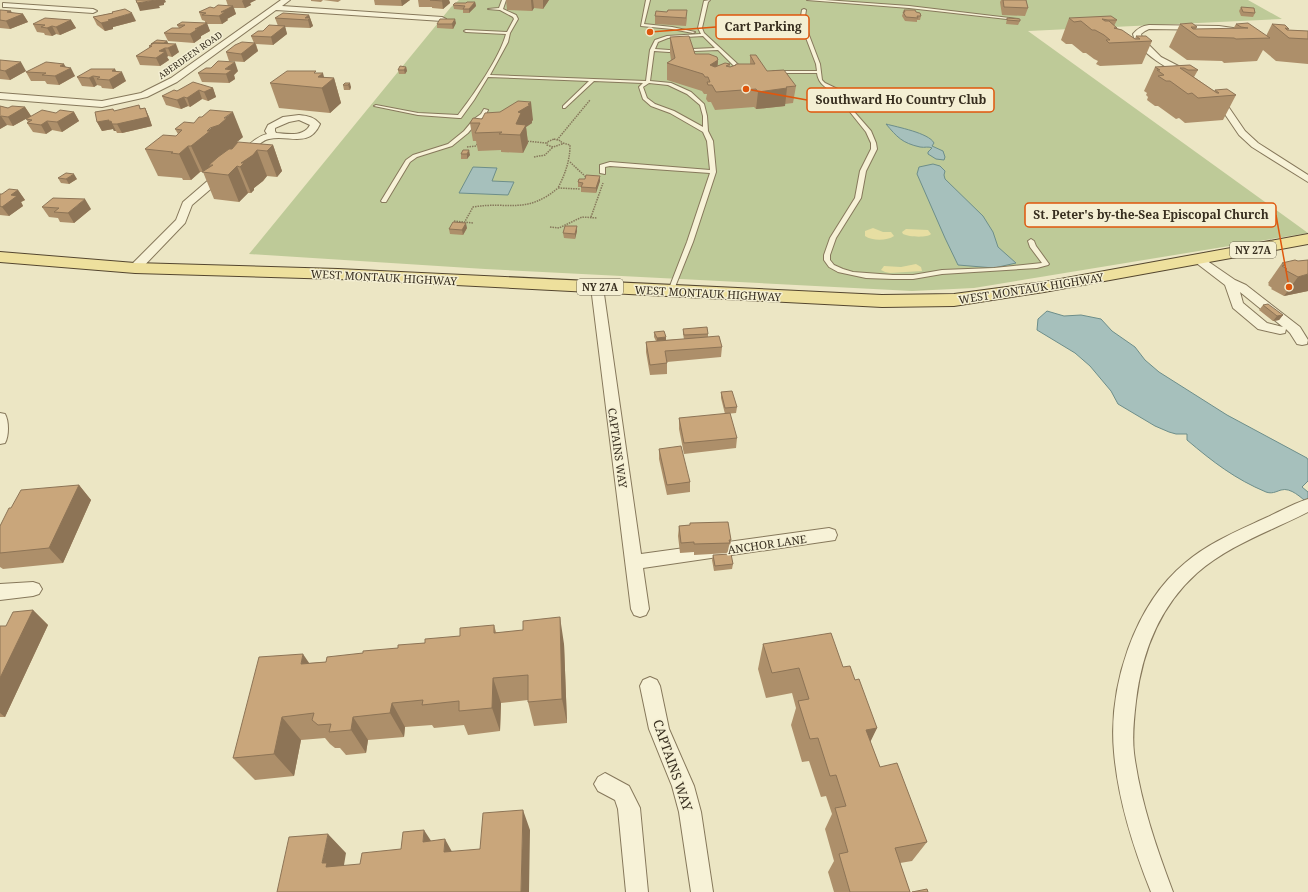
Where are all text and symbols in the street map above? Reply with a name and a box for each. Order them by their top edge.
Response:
callout: Cart Parking [716,15,809,39]
text: Cart Parking [724,18,802,35]
street label: ABERDEEN ROAD [155,28,225,82]
callout: Southward Ho Country Club [807,88,994,112]
text: Southward Ho Country Club [816,91,987,108]
callout: St. Peter's by-the-Sea Episcopal Church [1025,203,1276,227]
text: St. Peter's by-the-Sea Episcopal Church [1033,206,1269,223]
road number: NY 27A [1230,242,1276,258]
street label: WEST MONTAUK HIGHWAY [310,266,458,288]
street label: WEST MONTAUK HIGHWAY [957,269,1105,307]
road number: NY 27A [577,279,623,295]
street label: WEST MONTAUK HIGHWAY [634,282,782,304]
street label: CAPTAINS WAY [605,407,631,489]
street label: ANCHOR LANE [726,531,808,557]
street label: CAPTAINS WAY [649,717,697,814]

